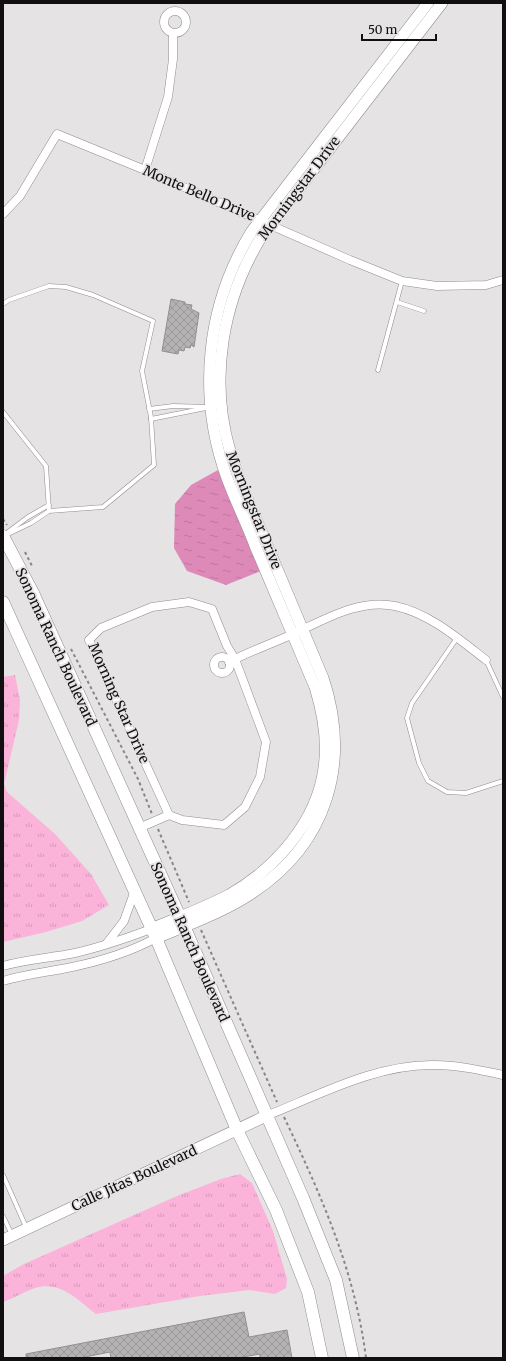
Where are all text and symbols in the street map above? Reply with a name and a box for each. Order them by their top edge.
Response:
scale bar [362,16,436,42]
text: 50 m [368,22,397,37]
street label: Morningstar Drive [254,132,344,244]
street label: Monte Bello Drive [140,161,258,225]
street label: Morningstar Drive [222,448,286,572]
street label: Sonoma Ranch Boulevard [11,565,101,730]
street label: Morning Star Drive [84,640,154,766]
street label: Sonoma Ranch Boulevard [147,859,234,1025]
street label: Calle Jitas Boulevard [68,1141,200,1215]

